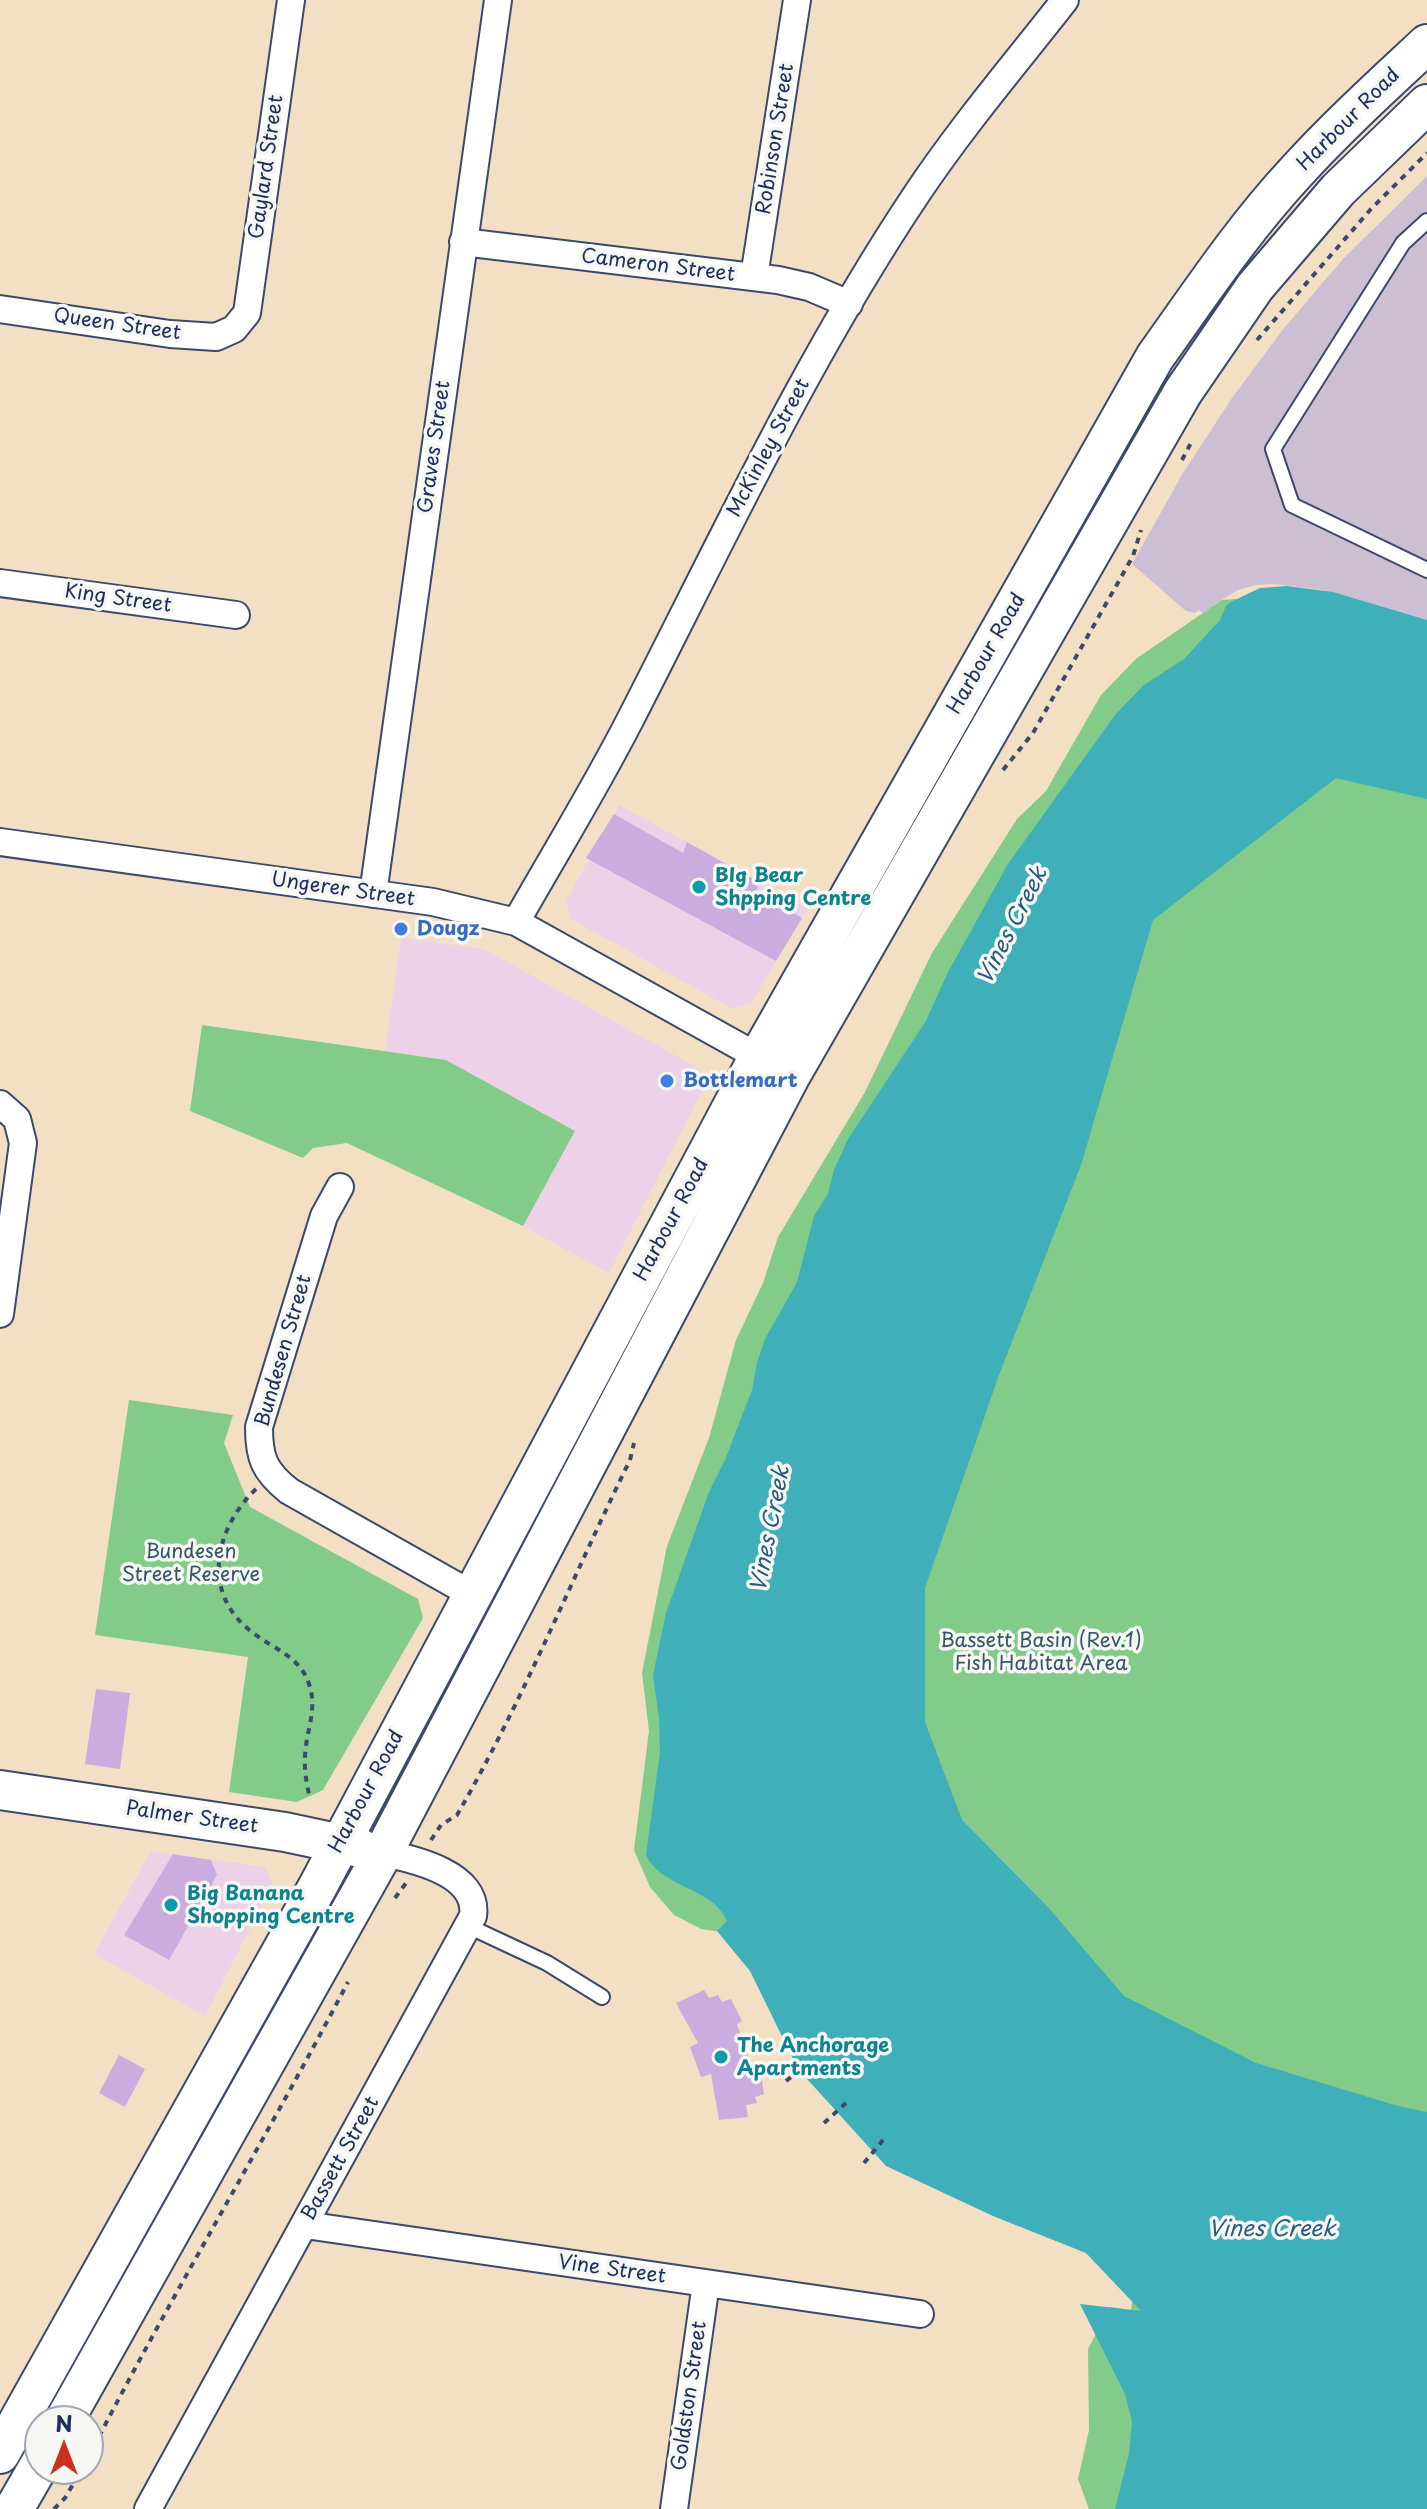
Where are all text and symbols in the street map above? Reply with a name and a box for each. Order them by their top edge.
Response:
street label: Robinson Street [752,62,800,216]
street label: Harbour Road [1293,64,1405,176]
street label: Gaylard Street [245,93,289,241]
street label: Cameron Street [580,245,736,287]
street label: Queen Street [52,304,182,346]
street label: McKinley Street [722,375,816,521]
street label: Graves Street [414,379,456,515]
street label: King Street [63,580,173,618]
street label: Harbour Road [943,589,1031,719]
water label: Vines Creek [972,863,1054,989]
place label: BIg Bear Shpping Centre [715,864,871,911]
street label: Ungerer Street [270,868,416,912]
marker: BIg Bear Shpping Centre [690,878,708,896]
place label: Dougz [417,917,480,941]
marker: Dougz [392,920,410,938]
place label: Bottlemart [683,1069,798,1093]
marker: Bottlemart [658,1072,676,1090]
street label: Harbour Road [630,1155,714,1285]
street label: Bundesen Street [251,1272,317,1430]
water label: Vines Creek [746,1464,796,1594]
park label: Bundesen Street Reserve [122,1540,260,1587]
park label: Bassett Basin (Rev.1) Fish Habitat Area [940,1629,1142,1676]
street label: Harbour Road [325,1727,409,1857]
street label: Palmer Street [124,1797,260,1839]
place label: Big Banana Shopping Centre [187,1882,355,1929]
marker: Big Banana Shopping Centre [162,1896,180,1914]
place label: The Anchorage Apartments [737,2034,889,2081]
marker: The Anchorage Apartments [712,2048,730,2066]
street label: Bassett Street [297,2093,385,2225]
water label: Vines Creek [1208,2217,1336,2243]
street label: Vine Street [557,2251,667,2289]
street label: Goldston Street [668,2320,712,2472]
north arrow [24,2405,104,2485]
text: N [55,2406,73,2439]

